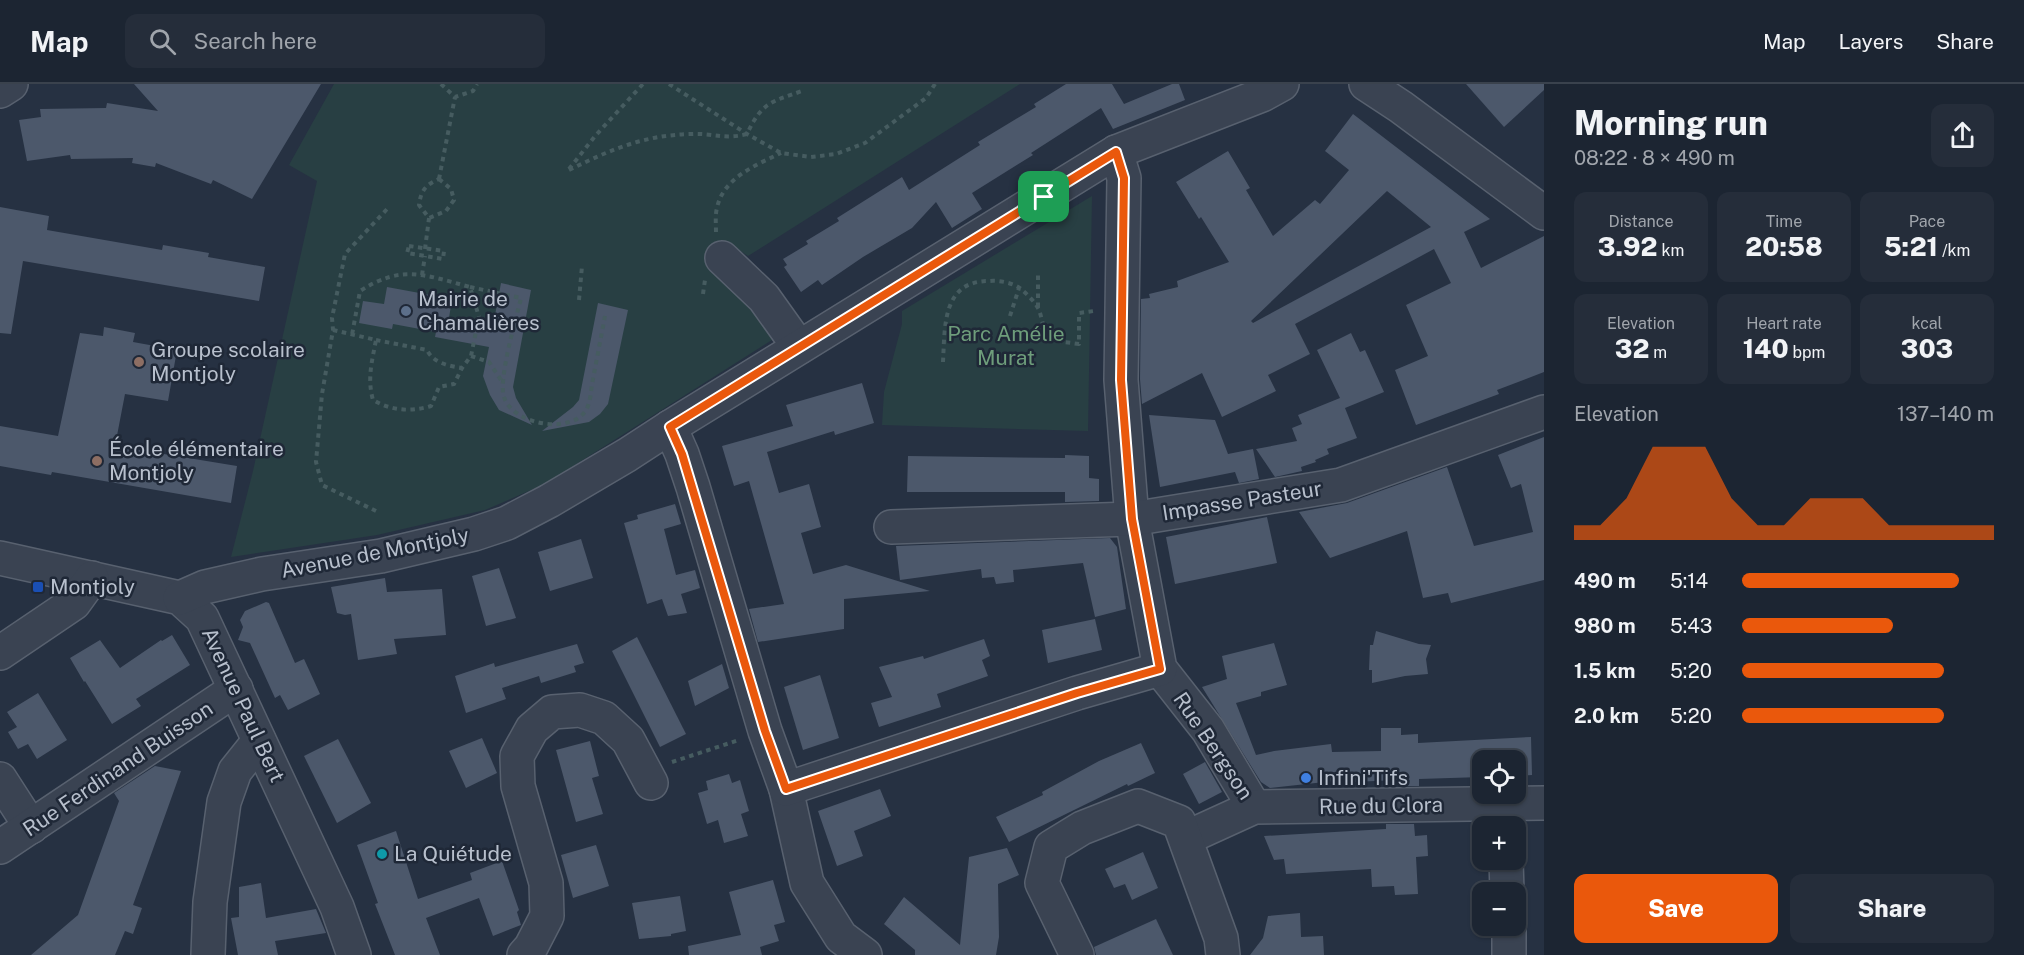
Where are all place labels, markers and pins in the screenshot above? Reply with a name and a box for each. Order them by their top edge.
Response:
pin [1018,171,1069,222]
place label: Mairie de Chamalières [418,286,540,335]
marker: Mairie de Chamalières [399,304,413,318]
place label: Groupe scolaire Montjoly [151,337,305,386]
marker: Groupe scolaire Montjoly [132,355,146,369]
place label: École élémentaire Montjoly [109,436,284,485]
marker: École élémentaire Montjoly [90,454,104,468]
place label: Montjoly [50,574,135,599]
marker: Montjoly [31,580,45,594]
place label: Infini'Tifs [1318,765,1408,790]
marker: Infini'Tifs [1299,771,1313,785]
place label: La Quiétude [394,841,512,866]
marker: La Quiétude [375,847,389,861]

